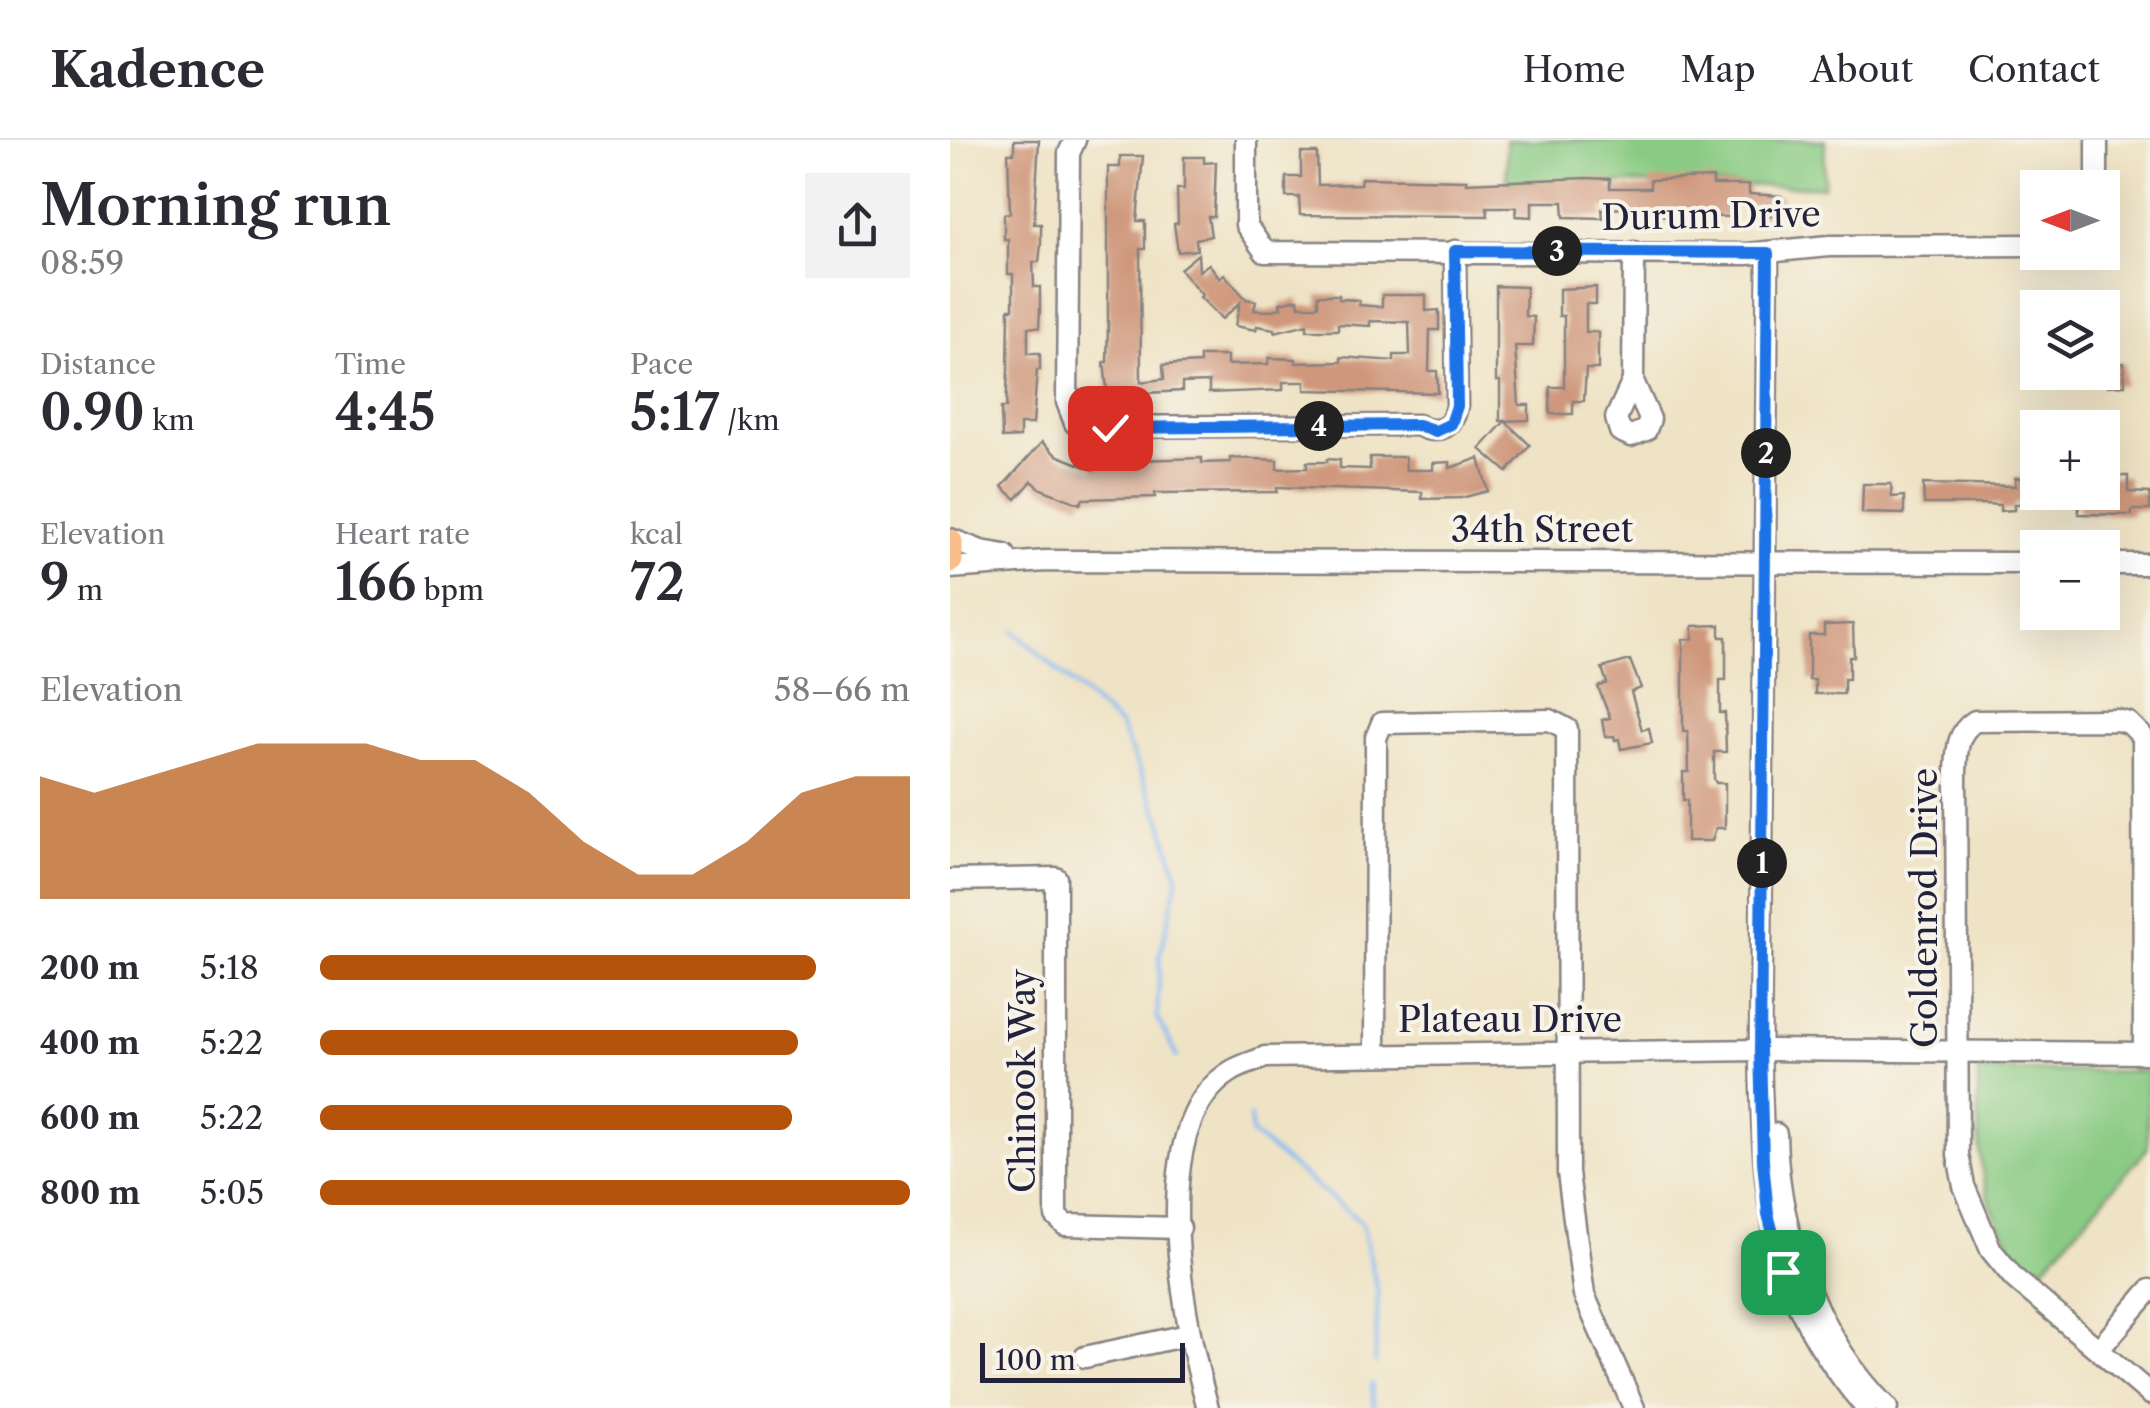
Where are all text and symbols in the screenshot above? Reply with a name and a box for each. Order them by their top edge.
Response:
text: Kadence [50,40,265,99]
text: Home [1523,48,1625,91]
text: Map [1680,48,1756,91]
text: About [1811,48,1913,91]
text: Contact [1968,48,2100,91]
north arrow [2020,170,2120,270]
map controls [2020,170,2120,630]
text: Morning run [40,172,391,239]
button: share [805,173,910,278]
street label: Durum Drive [1601,192,1821,239]
pin: 3 [1532,226,1582,276]
text: 3 [1549,234,1565,268]
text: 08:59 [40,243,124,282]
button: layers [2020,290,2120,390]
text: Distance [40,347,156,381]
text: Time [335,347,406,381]
text: Pace [630,347,693,381]
text: 0.90 [40,381,145,443]
text: 4:45 [335,381,436,443]
text: 5:17 [630,381,720,443]
pin [1068,386,1153,471]
icon: check [1083,401,1138,456]
pin: 4 [1294,401,1344,451]
text: km [145,403,195,437]
text: /km [720,403,779,437]
text: 4 [1311,409,1327,443]
button: + [2020,410,2120,510]
pin: 2 [1741,428,1791,478]
text: 2 [1758,436,1774,470]
street label: 34th Street [1451,508,1634,551]
text: Elevation [40,517,165,551]
text: Heart rate [335,517,470,551]
text: kcal [630,517,683,551]
button: − [2020,530,2120,630]
text: 9 [40,551,70,613]
text: 166 [335,551,416,613]
text: 72 [630,551,685,613]
text: m [70,573,103,607]
text: bpm [416,573,484,607]
text: Elevation [40,670,183,709]
text: 58–66 m [774,670,910,709]
street label: Goldenrod Drive [1903,768,1946,1048]
pin: 1 [1737,838,1787,888]
text: 1 [1756,846,1768,880]
text: 200 m [40,948,140,987]
text: 5:18 [200,948,259,987]
street label: Chinook Way [1001,968,1044,1193]
street label: Plateau Drive [1398,998,1622,1041]
text: 400 m [40,1023,140,1062]
text: 5:22 [200,1023,263,1062]
text: 600 m [40,1098,140,1137]
text: 5:22 [200,1098,263,1137]
text: 800 m [40,1173,140,1212]
text: 5:05 [200,1173,264,1212]
pin [1741,1230,1826,1315]
icon: arrive [1756,1245,1811,1300]
scale bar [980,1338,1185,1382]
text: 100 m [995,1343,1076,1377]

